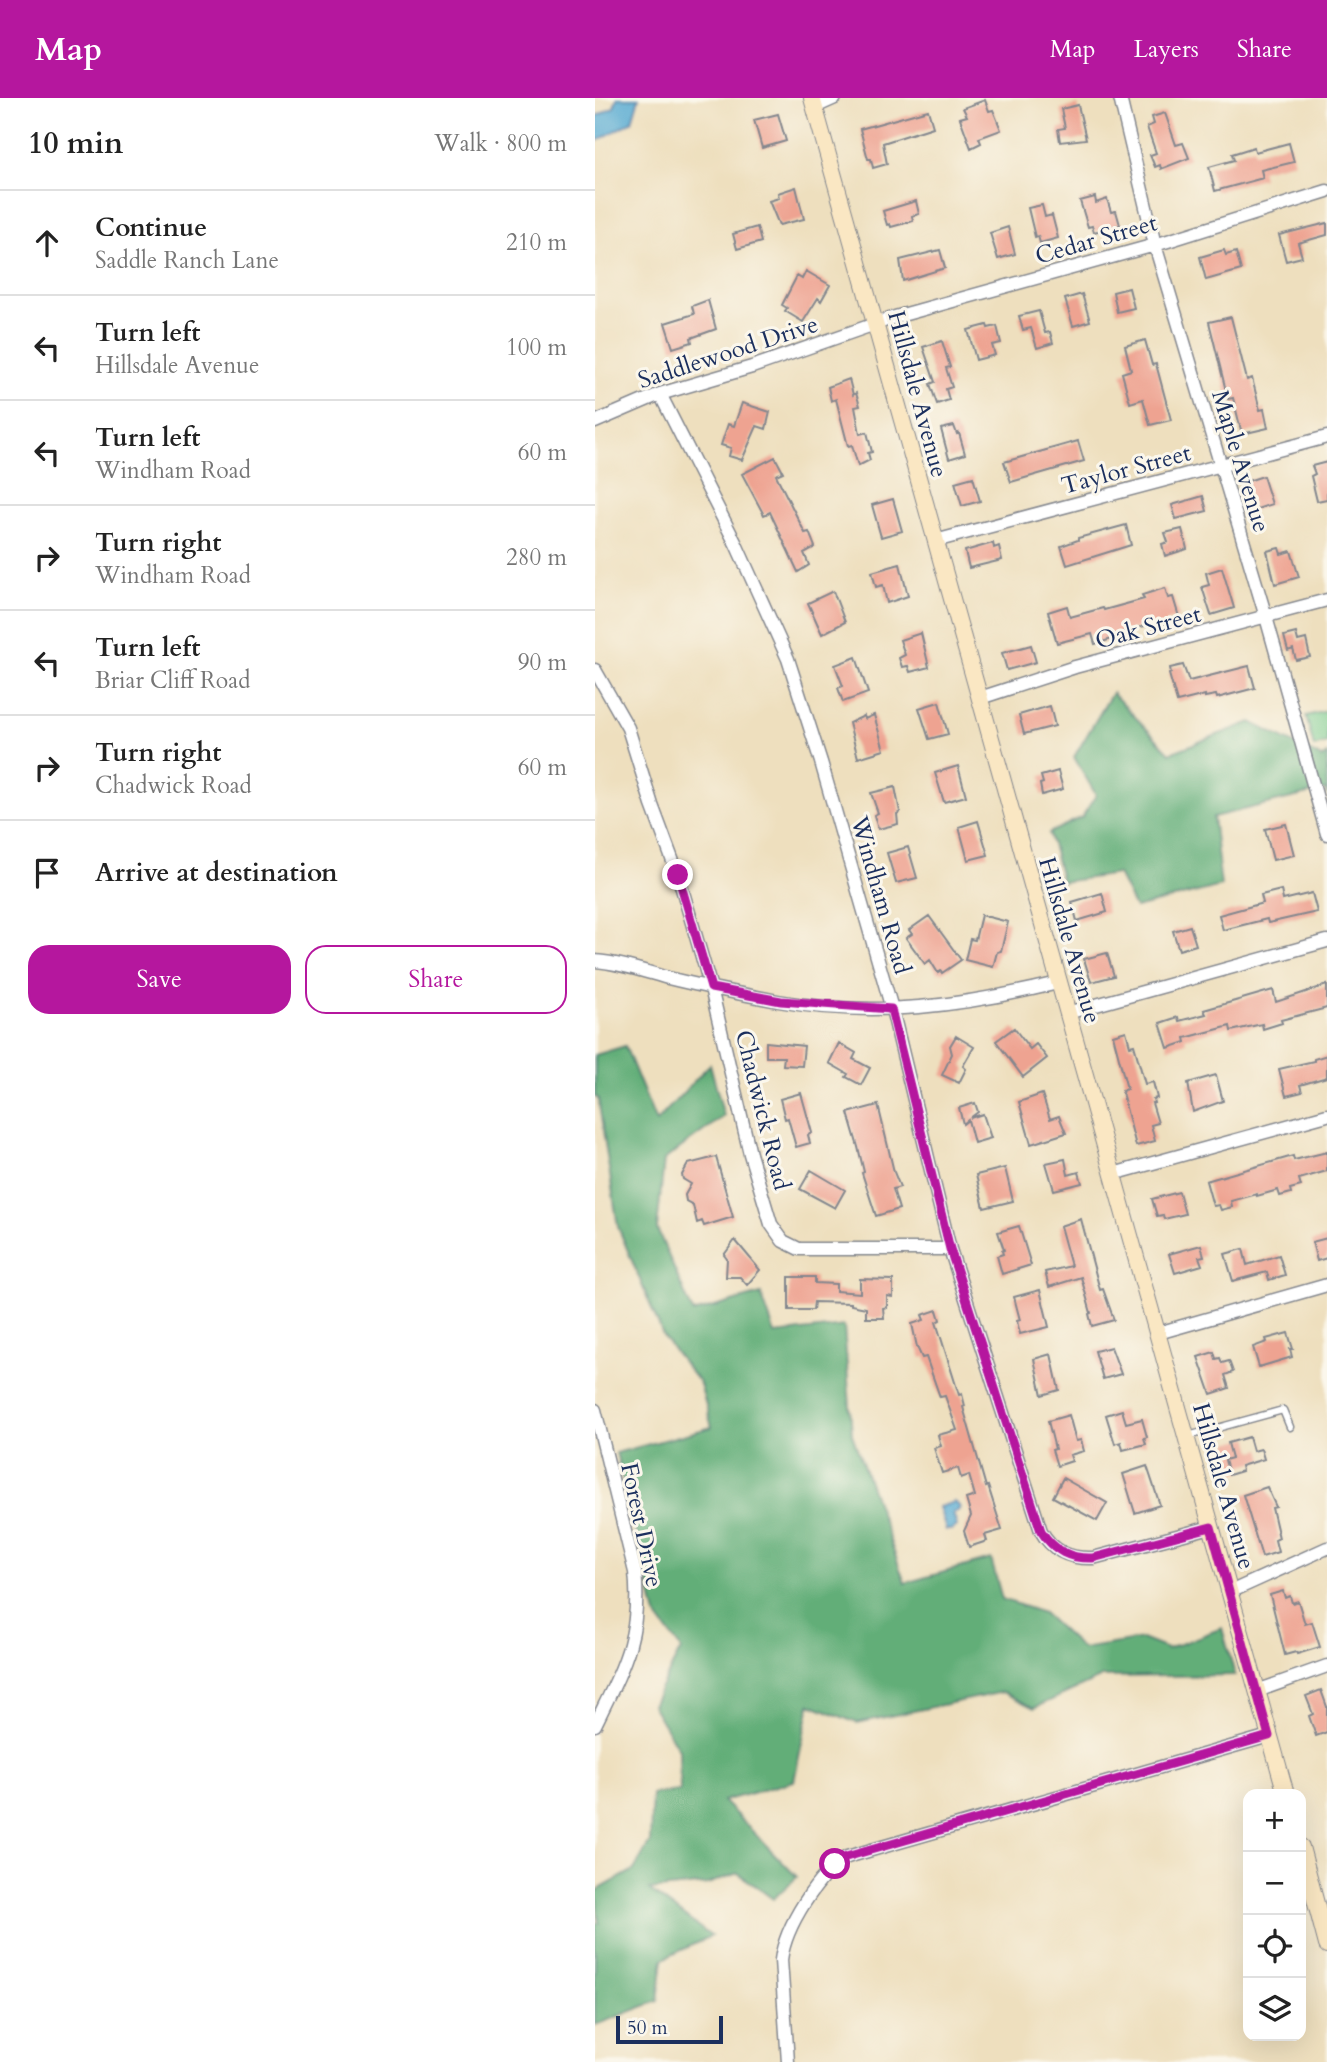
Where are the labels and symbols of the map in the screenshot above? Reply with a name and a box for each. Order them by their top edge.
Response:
street label: Cedar Street [1031,206,1161,273]
street label: Hillsdale Avenue [879,307,956,481]
street label: Saddlewood Drive [634,308,822,397]
street label: Maple Avenue [1203,386,1278,536]
street label: Taylor Street [1058,436,1195,503]
street label: Oak Street [1092,597,1205,657]
street label: Windham Road [842,811,919,978]
street label: Hillsdale Avenue [1030,853,1109,1027]
route end [662,859,693,890]
street label: Chadwick Road [727,1027,798,1194]
street label: Hillsdale Avenue [1184,1399,1263,1573]
street label: Forest Drive [612,1460,671,1590]
route start [819,1848,850,1879]
scale bar [616,2013,723,2045]

